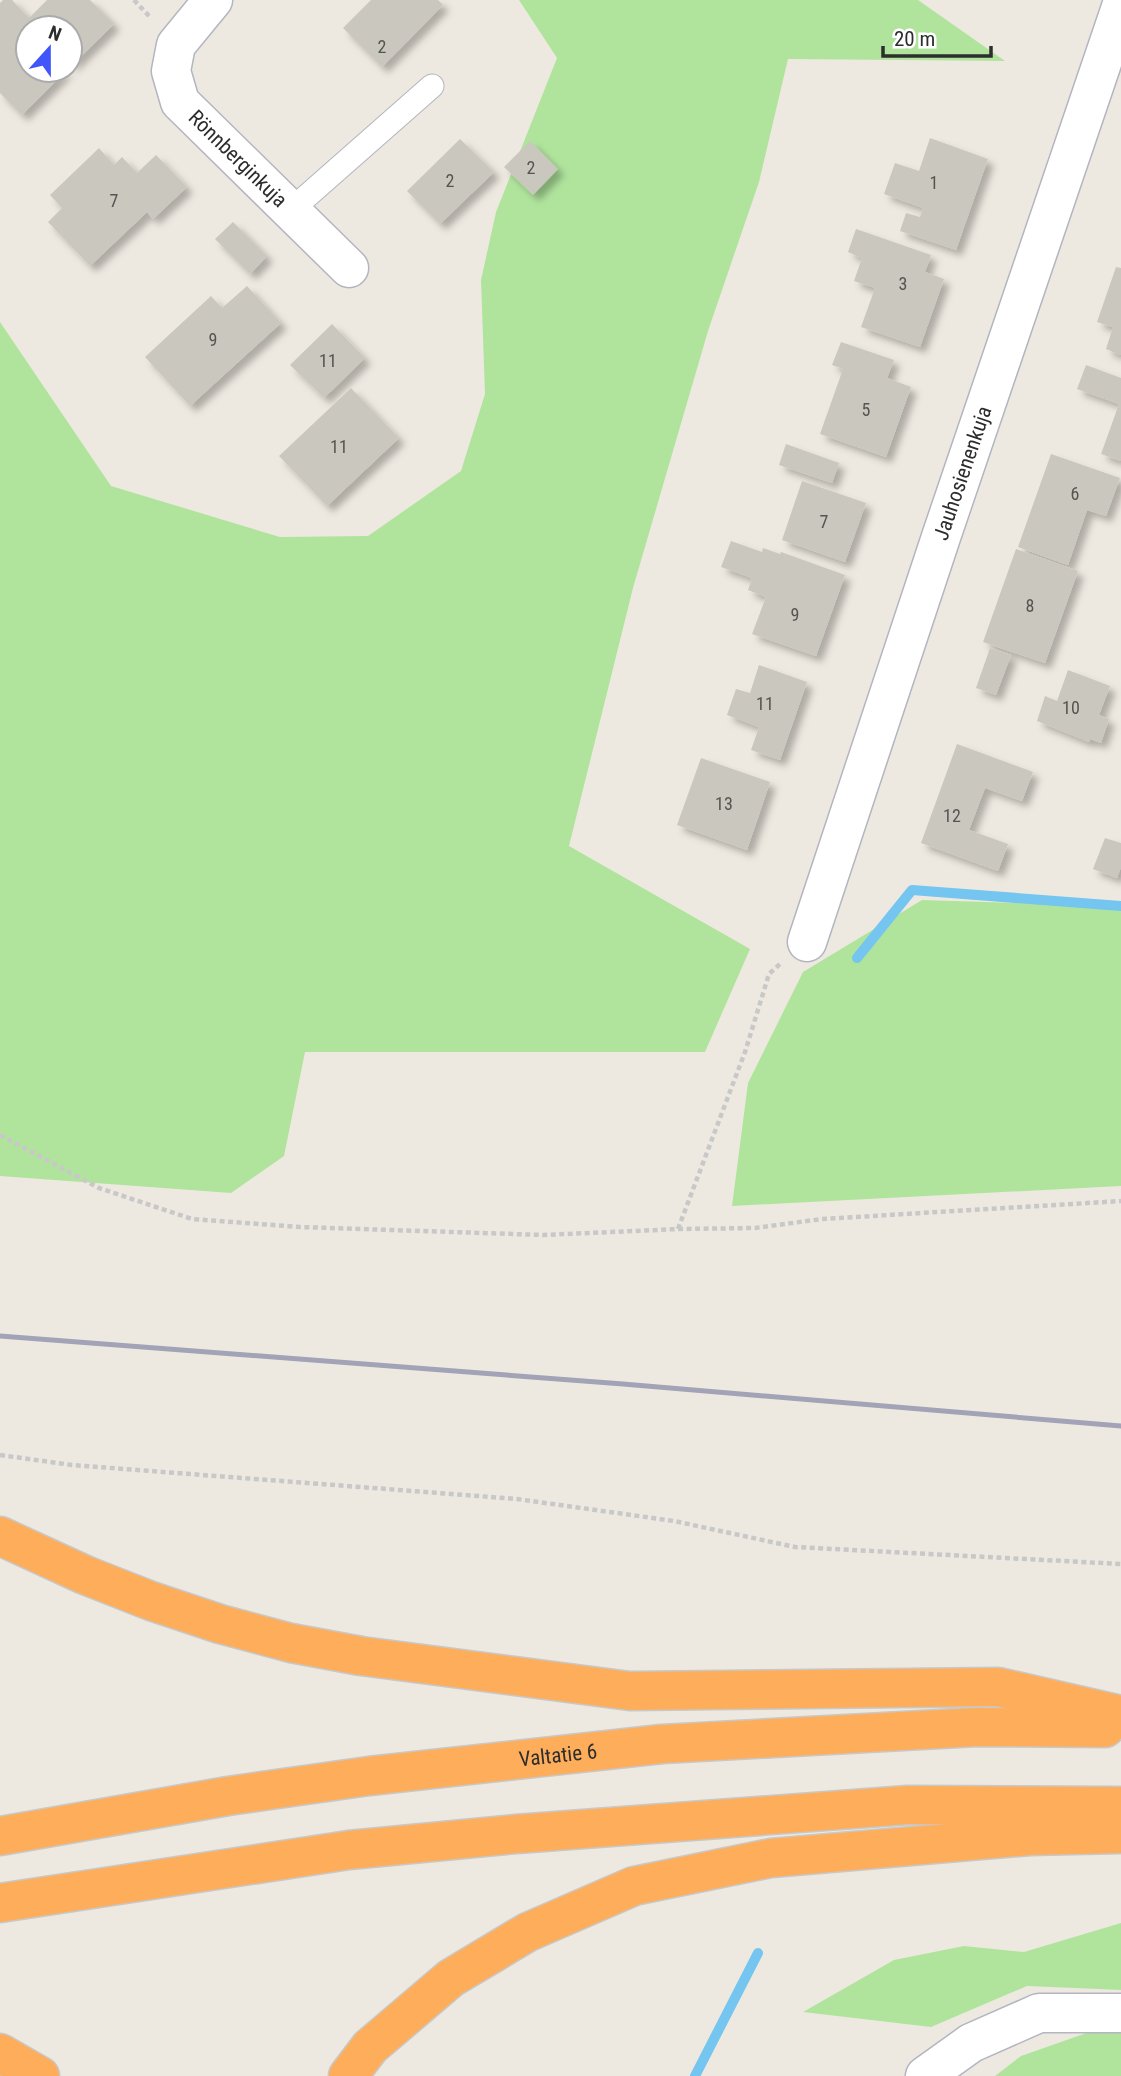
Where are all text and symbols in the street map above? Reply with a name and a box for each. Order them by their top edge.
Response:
north arrow [14,14,84,84]
scale bar [883,14,992,58]
text: N [45,21,64,46]
text: 20 m [894,27,935,51]
house number: 2 [378,36,387,57]
street label: Rönnberginkuja [184,105,292,212]
house number: 2 [527,157,536,178]
house number: 2 [446,170,455,191]
house number: 1 [930,172,938,193]
house number: 7 [110,190,119,211]
house number: 3 [899,273,907,294]
house number: 9 [209,329,217,350]
house number: 11 [319,350,337,371]
house number: 5 [862,399,871,420]
street label: Jauhosienenkuja [929,403,997,543]
house number: 11 [330,436,348,457]
house number: 6 [1071,483,1079,504]
house number: 7 [820,511,829,532]
house number: 8 [1026,595,1034,616]
house number: 9 [791,604,799,625]
house number: 11 [756,693,774,714]
house number: 10 [1062,697,1080,718]
house number: 13 [715,793,733,814]
house number: 12 [943,805,961,826]
street label: Valtatie 6 [518,1739,598,1772]

